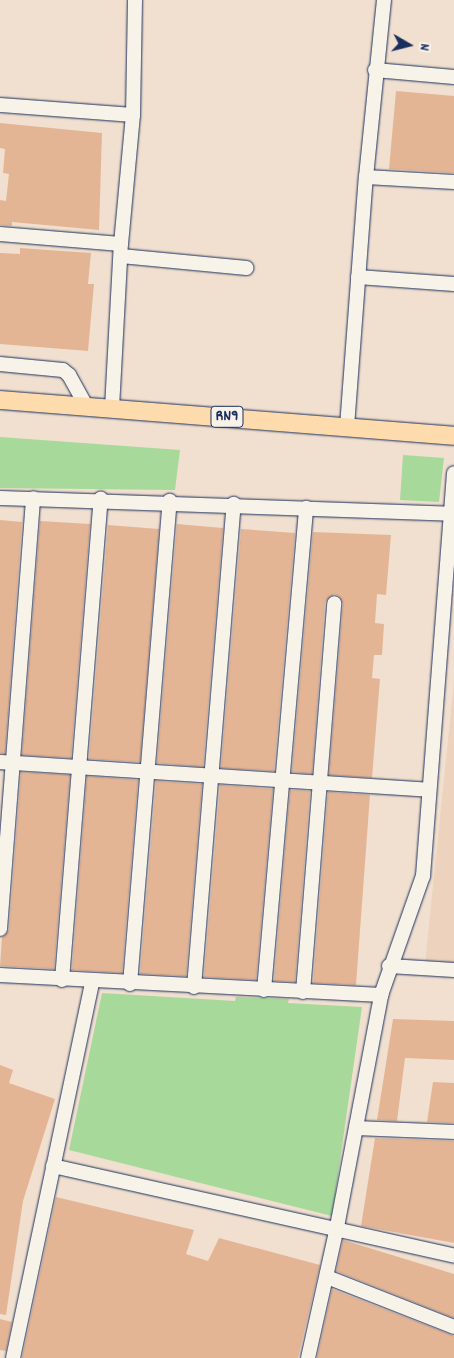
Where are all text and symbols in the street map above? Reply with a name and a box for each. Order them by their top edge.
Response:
north arrow [384,20,434,70]
text: N [413,42,434,52]
road number: RN9 [210,404,244,431]

